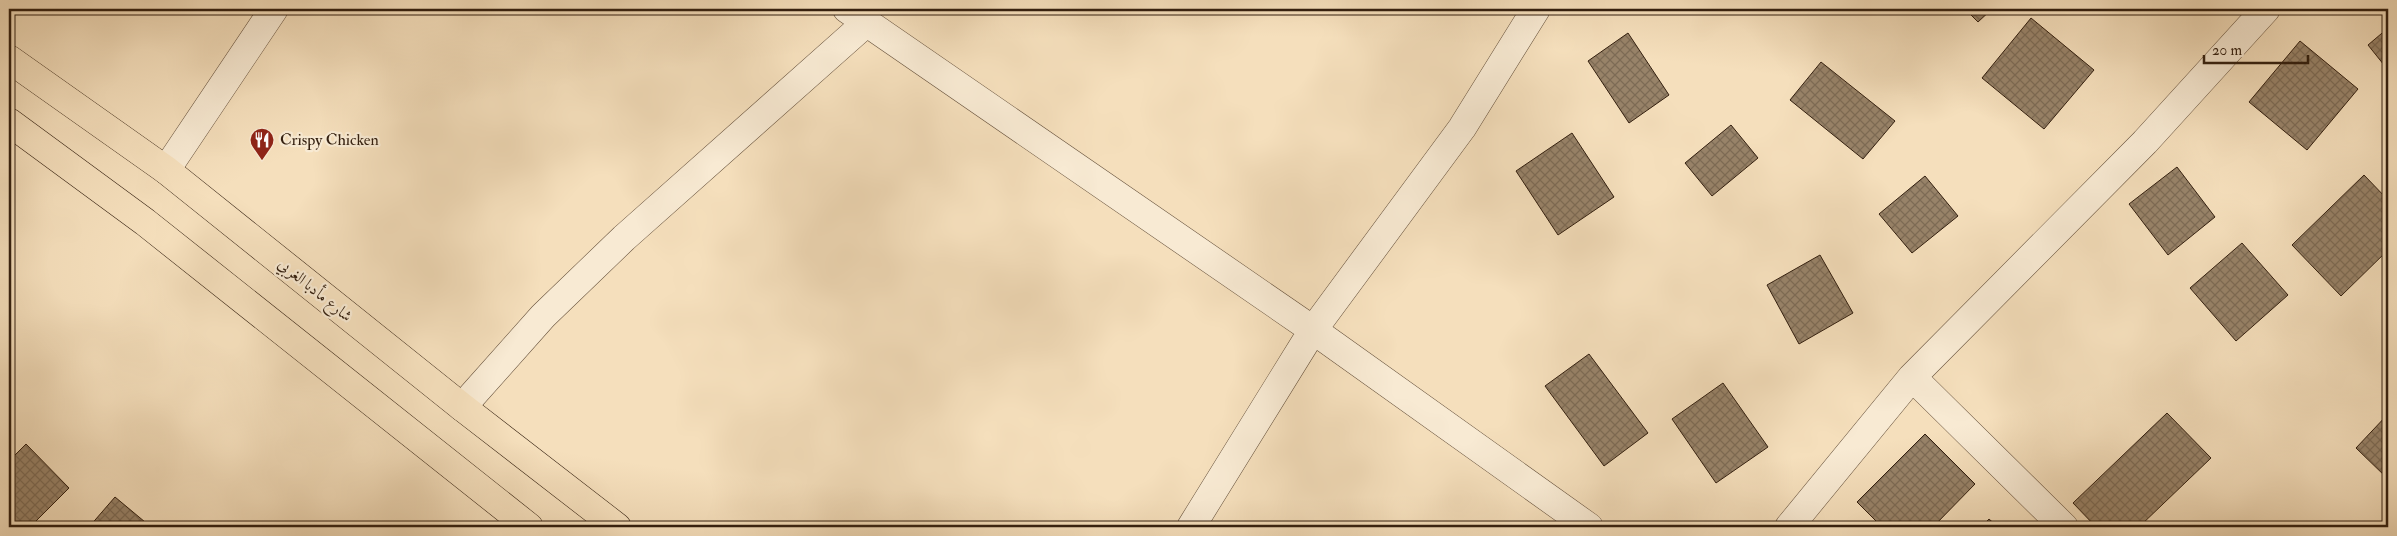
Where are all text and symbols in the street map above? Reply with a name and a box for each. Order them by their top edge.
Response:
scale bar [2204,32,2308,64]
text: 20 m [2212,41,2242,60]
restaurant icon: Crispy Chicken [249,127,275,161]
place label: Crispy Chicken [280,130,379,151]
street label: شارع مأدبا الغربي [272,252,358,328]

